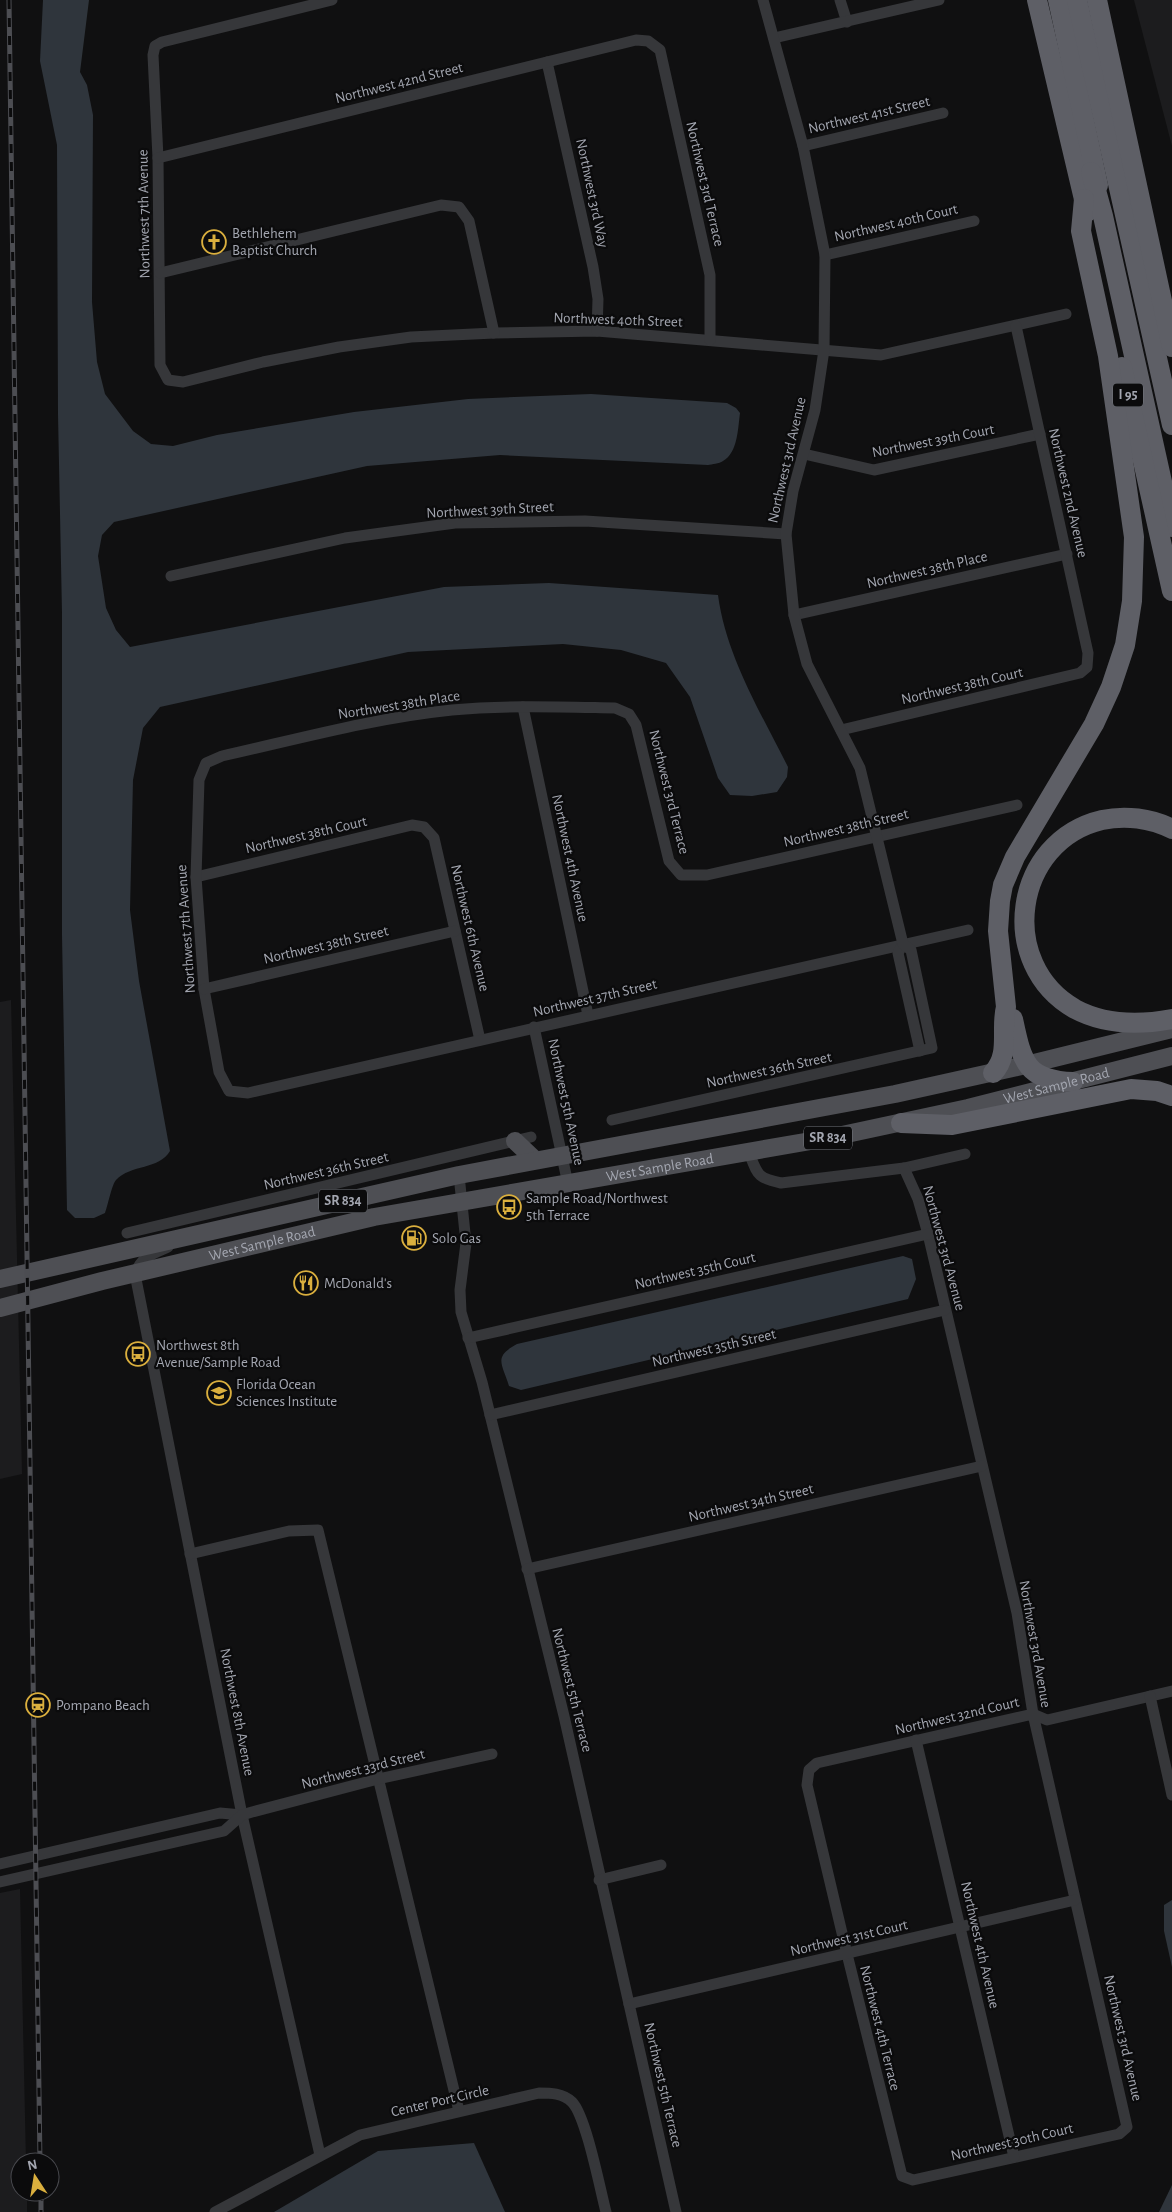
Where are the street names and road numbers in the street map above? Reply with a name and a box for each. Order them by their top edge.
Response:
street label: Northwest 42nd Street [333,60,465,106]
street label: Northwest 41st Street [807,94,932,136]
street label: Northwest 3rd Terrace [683,120,727,248]
street label: Northwest 3rd Way [573,137,611,249]
street label: Northwest 7th Avenue [135,149,153,279]
street label: Northwest 40th Court [833,201,959,244]
street label: Northwest 40th Street [553,310,683,330]
road number: I 95 [1113,384,1143,406]
street label: Northwest 3rd Avenue [765,395,809,524]
street label: Northwest 39th Court [871,422,996,460]
street label: Northwest 2nd Avenue [1046,427,1090,559]
street label: Northwest 39th Street [426,499,554,521]
street label: Northwest 38th Place [865,549,989,591]
street label: Northwest 38th Court [900,665,1024,707]
street label: Northwest 38th Place [337,688,461,722]
street label: Northwest 3rd Terrace [646,728,692,856]
street label: Northwest 4th Avenue [549,793,591,923]
street label: Northwest 38th Street [782,806,910,850]
street label: Northwest 38th Court [244,814,368,856]
street label: Northwest 6th Avenue [448,863,492,993]
street label: Northwest 7th Avenue [174,864,198,994]
street label: Northwest 38th Street [262,923,390,967]
street label: Northwest 37th Street [532,976,659,1020]
street label: Northwest 5th Avenue [545,1037,587,1167]
street label: Northwest 36th Street [705,1049,833,1091]
street label: West Sample Road [1002,1065,1111,1106]
road number: SR 834 [804,1126,852,1150]
street label: Northwest 36th Street [262,1149,390,1193]
street label: West Sample Road [605,1151,715,1184]
street label: Northwest 3rd Avenue [920,1184,968,1312]
road number: SR 834 [319,1190,367,1212]
street label: West Sample Road [207,1224,317,1263]
street label: Northwest 35th Court [633,1250,757,1292]
street label: Northwest 35th Street [651,1326,778,1370]
street label: Northwest 34th Street [687,1481,815,1525]
street label: Northwest 3rd Avenue [1016,1579,1054,1709]
street label: Northwest 5th Terrace [549,1626,595,1754]
street label: Northwest 8th Avenue [217,1647,257,1777]
street label: Northwest 32nd Court [893,1694,1021,1738]
street label: Northwest 33rd Street [300,1746,426,1792]
street label: Northwest 4th Avenue [958,1880,1002,2010]
street label: Northwest 31st Court [789,1917,909,1959]
street label: Northwest 4th Terrace [857,1964,903,2092]
street label: Northwest 3rd Avenue [1101,1974,1145,2103]
street label: Northwest 5th Terrace [641,2021,685,2149]
street label: Center Port Circle [390,2082,491,2120]
street label: Northwest 30th Court [949,2121,1075,2163]

